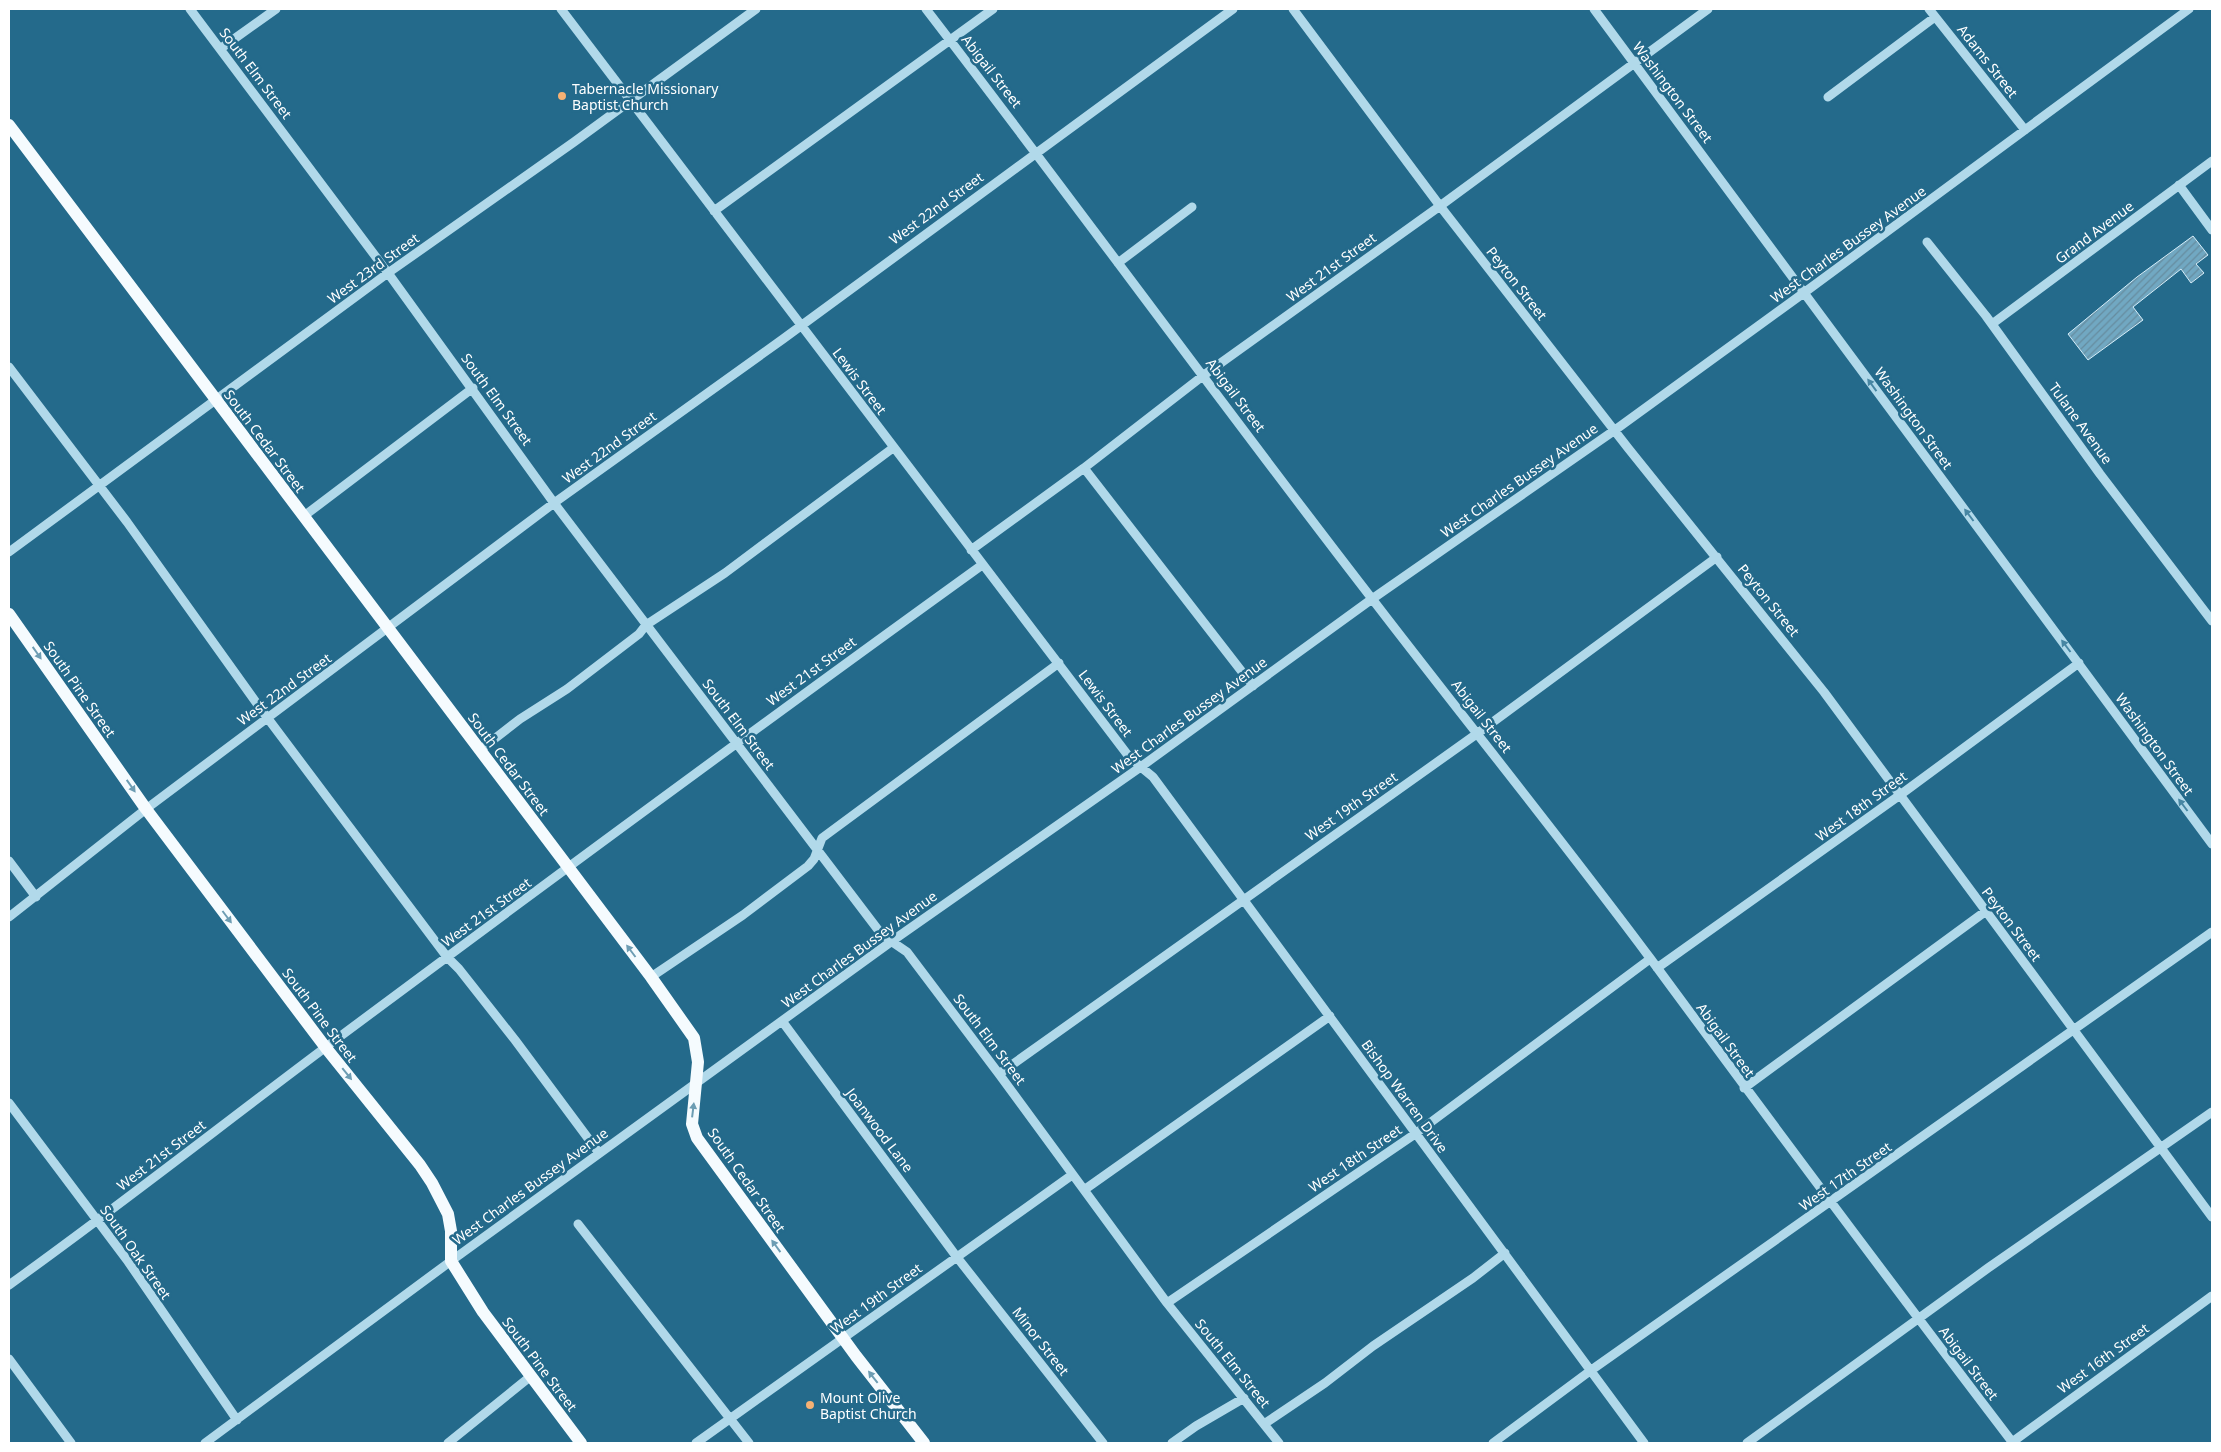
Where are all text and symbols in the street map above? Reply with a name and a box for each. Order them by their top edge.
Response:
street label: Adams Street [1953,21,2023,101]
street label: South Elm Street [216,24,296,122]
street label: Abigail Street [958,31,1026,111]
street label: Washington Street [1629,38,1717,146]
place label: Tabernacle Missionary Baptist Church [572,79,719,114]
marker: Tabernacle Missionary Baptist Church [556,90,568,102]
street label: West 22nd Street [885,167,987,249]
street label: West Charles Bussey Avenue [1766,181,1930,307]
street label: Grand Avenue [2051,196,2137,268]
street label: West 23rd Street [323,228,423,308]
street label: West 21st Street [1282,228,1380,306]
street label: Peyton Street [1482,242,1552,324]
street label: Lewis Street [829,344,891,418]
street label: South Elm Street [457,349,537,449]
street label: Abigail Street [1202,354,1270,436]
street label: Washington Street [1871,363,1957,473]
street label: Tulane Avenue [2045,378,2117,468]
one-way arrow [1867,379,1878,392]
street label: South Cedar Street [220,386,310,496]
street label: West 22nd Street [558,406,660,488]
street label: West Charles Bussey Avenue [1437,418,1601,542]
one-way arrow [1964,508,1974,522]
street label: Peyton Street [1734,560,1804,640]
street label: West 21st Street [762,632,860,710]
street label: South Pine Street [40,637,120,741]
one-way arrow [2061,639,2071,653]
one-way arrow [32,647,42,660]
street label: West 22nd Street [233,648,335,730]
street label: West Charles Bussey Avenue [1107,652,1271,778]
street label: Lewis Street [1075,666,1137,740]
street label: South Elm Street [699,675,779,773]
street label: Abigail Street [1448,676,1516,756]
street label: Washington Street [2112,689,2198,799]
street label: South Cedar Street [464,709,554,819]
street label: West 18th Street [1812,766,1910,846]
street label: West 19th Street [1301,767,1401,845]
one-way arrow [125,779,136,792]
one-way arrow [2178,798,2188,812]
street label: West 21st Street [437,873,535,951]
street label: Peyton Street [1978,883,2046,965]
street label: West Charles Bussey Avenue [777,886,941,1012]
one-way arrow [222,910,233,923]
one-way arrow [626,945,637,958]
street label: South Pine Street [278,964,362,1066]
street label: South Elm Street [950,990,1030,1088]
street label: Abigail Street [1693,999,1759,1081]
street label: Bishop Warren Drive [1357,1036,1453,1156]
one-way arrow [341,1067,352,1080]
street label: Joanwood Lane [841,1082,918,1176]
one-way arrow [690,1102,698,1118]
street label: West 21st Street [113,1115,209,1195]
street label: West 18th Street [1305,1120,1405,1196]
street label: West Charles Bussey Avenue [448,1123,612,1249]
street label: South Cedar Street [704,1124,790,1236]
street label: West 17th Street [1795,1137,1895,1215]
street label: South Oak Street [96,1201,176,1303]
one-way arrow [771,1239,781,1253]
street label: West 19th Street [827,1258,925,1338]
street label: Minor Street [1008,1303,1074,1379]
street label: South Pine Street [498,1313,582,1415]
street label: South Elm Street [1191,1315,1275,1411]
street label: West 16th Street [2054,1318,2152,1398]
street label: Abigail Street [1935,1322,2003,1404]
one-way arrow [867,1371,878,1384]
place label: Mount Olive Baptist Church [820,1388,917,1423]
marker: Mount Olive Baptist Church [804,1399,816,1411]

